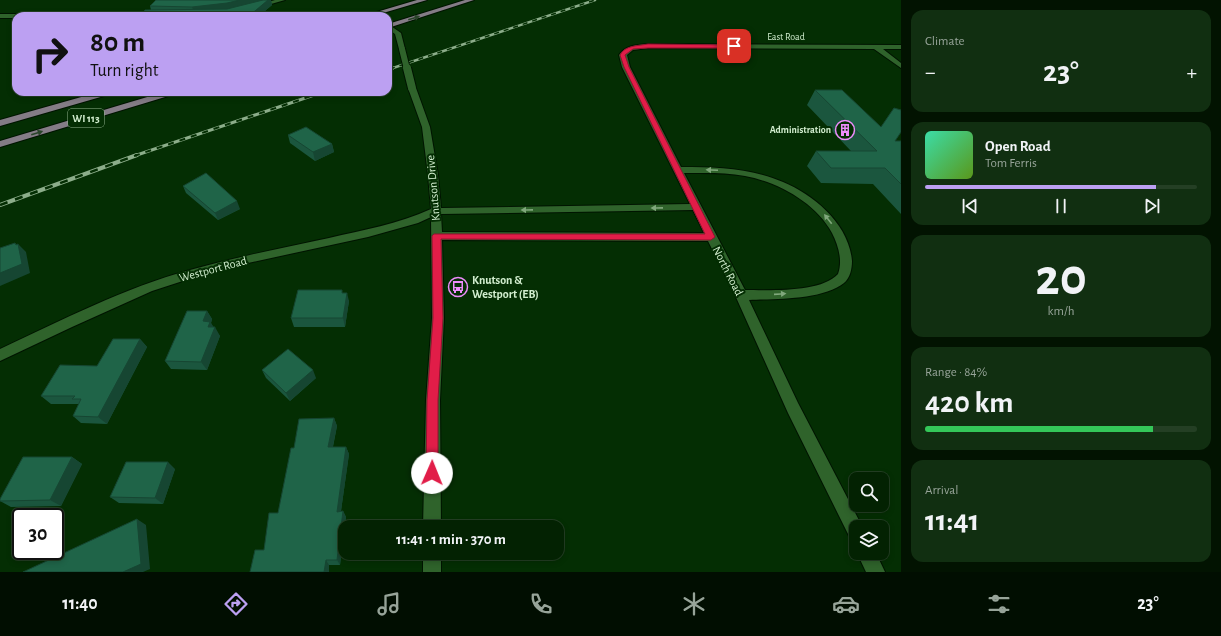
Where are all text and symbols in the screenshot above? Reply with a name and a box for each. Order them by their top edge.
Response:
one-way arrow [408,15,420,21]
icon: right [24,28,76,80]
text: 80 m [90,29,145,57]
pin [717,29,751,63]
street label: East Road [767,32,805,42]
icon: arrive [723,35,745,57]
text: Climate [925,35,964,48]
text: 23° [1043,57,1079,87]
text: − [925,61,936,83]
text: + [1186,61,1197,83]
text: Turn right [90,62,159,80]
road number: WI 113 [68,109,104,127]
building icon: Administration [834,119,856,141]
place label: Administration [770,125,831,135]
one-way arrow [32,130,44,136]
text: Open Road [985,139,1051,154]
street label: Knutson Drive [424,155,442,221]
text: Tom Ferris [985,157,1037,170]
one-way arrow [706,167,718,174]
icon: previous [959,195,981,217]
icon: pause [1050,195,1072,217]
icon: next [1141,195,1163,217]
one-way arrow [650,205,663,211]
one-way arrow [521,206,533,213]
one-way arrow [823,214,832,225]
street label: North Road [711,244,745,298]
text: 20 [1035,252,1087,304]
street label: Westport Road [178,254,248,284]
place label: Knutson & Westport (EB) [472,274,539,301]
bus stop icon: Knutson & Westport (EB) [447,276,469,298]
one-way arrow [774,291,786,298]
text: km/h [1048,305,1074,318]
text: Range · 84% [925,366,987,379]
text: 420 km [925,388,1013,418]
position arrow [411,452,453,494]
map controls [849,472,889,560]
button: search [849,472,889,512]
text: Arrival [925,484,958,497]
text: 11:41 [925,506,979,536]
speed limit sign: 30 [12,508,64,560]
button: layers [849,520,889,560]
text: 11:41 · 1 min · 370 m [396,532,506,547]
icon: directions [222,590,250,618]
icon: music [375,590,403,618]
icon: phone [527,590,555,618]
icon: climate [680,590,708,618]
icon: car [832,590,860,618]
icon: filters [985,590,1013,618]
text: 11:40 [62,595,98,613]
text: 23° [1137,595,1159,613]

